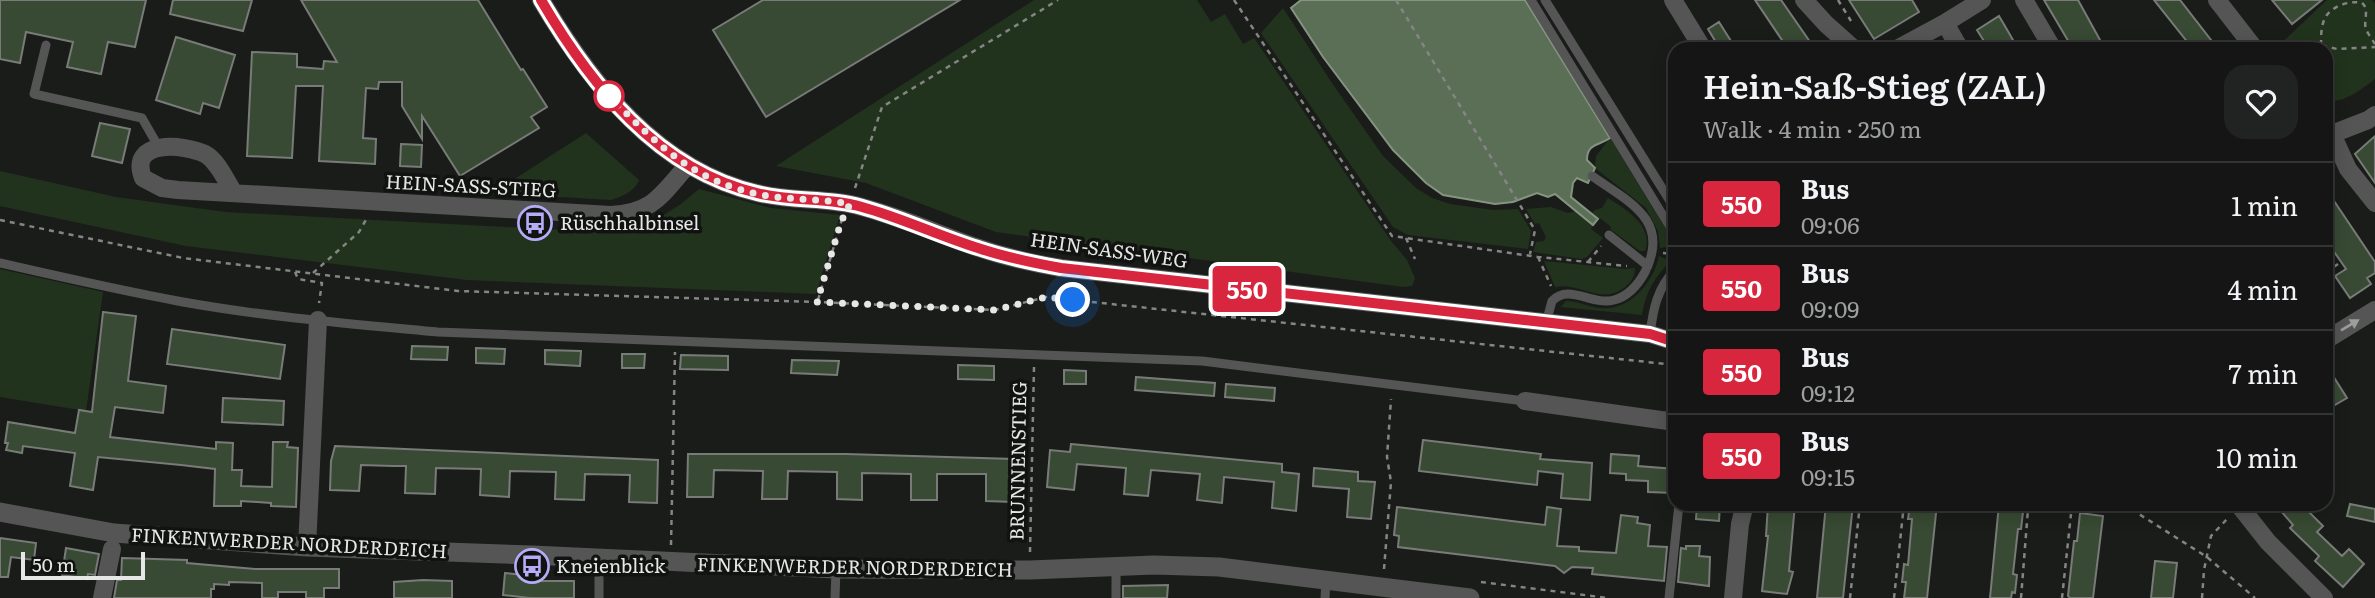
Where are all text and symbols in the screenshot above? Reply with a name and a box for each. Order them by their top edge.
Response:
text: Hein-Saß-Stieg (ZAL) [1703,60,2047,109]
button: heart [2224,65,2298,139]
unlabelled marker [594,81,624,111]
text: Walk · 4 min · 250 m [1703,111,1922,145]
street label: HEIN-SASS-STIEG [385,167,557,203]
text: Bus [1801,168,1849,207]
text: 1 min [2231,185,2298,224]
text: 550 [1721,186,1762,221]
bus stop icon: Rüschhalbinsel [516,204,554,242]
text: 09:06 [1801,207,1860,241]
place label: Rüschhalbinsel [560,208,699,236]
street label: HEIN-SASS-WEG [1029,224,1190,274]
text: Bus [1801,252,1849,291]
line badge: 550 [1207,266,1287,312]
text: 4 min [2227,269,2298,308]
text: 550 [1721,270,1762,305]
text: 550 [1227,271,1267,306]
your location [1055,282,1090,317]
text: 09:09 [1801,291,1859,325]
one-way arrow [2341,319,2360,332]
text: Bus [1801,336,1849,375]
text: 7 min [2229,353,2298,392]
text: 550 [1721,354,1762,389]
text: 09:12 [1801,375,1855,409]
street label: BRUNNENSTIEG [1002,381,1032,541]
text: Bus [1801,420,1849,459]
text: 10 min [2216,437,2298,476]
text: 550 [1721,438,1762,473]
text: 09:15 [1801,459,1855,493]
street label: FINKENWERDER NORDERDEICH [130,520,448,564]
bus stop icon: Kneienblick [513,547,551,585]
scale bar [21,549,145,581]
street label: FINKENWERDER NORDERDEICH [697,549,1013,583]
text: 50 m [32,550,75,578]
place label: Kneienblick [556,551,666,579]

